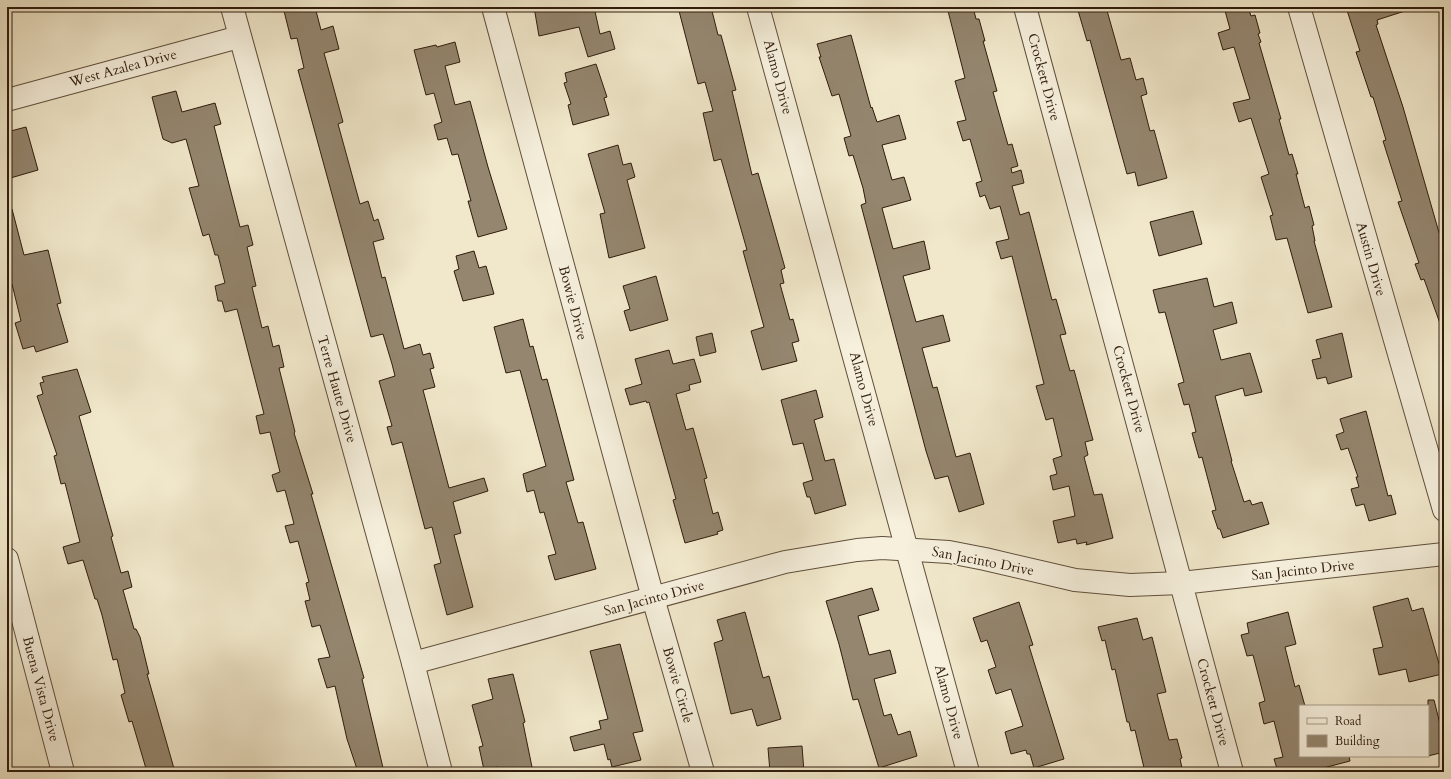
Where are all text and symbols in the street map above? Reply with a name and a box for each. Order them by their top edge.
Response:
street label: Crockett Drive [1023,31,1065,123]
street label: Alamo Drive [759,38,797,116]
street label: West Azalea Drive [66,45,179,92]
street label: Austin Drive [1351,220,1391,298]
street label: Bowie Drive [554,264,592,342]
street label: Terre Haute Drive [313,333,361,445]
street label: Crockett Drive [1108,343,1150,435]
street label: Alamo Drive [845,350,883,428]
street label: San Jacinto Drive [930,542,1036,580]
street label: San Jacinto Drive [1251,555,1355,585]
street label: San Jacinto Drive [602,575,706,621]
street label: Buena Vista Drive [18,634,64,744]
street label: Bowie Circle [658,645,698,725]
street label: Crockett Drive [1192,656,1234,748]
street label: Alamo Drive [930,663,968,741]
legend [1299,705,1429,757]
text: Road [1335,713,1362,729]
text: Building [1335,733,1380,749]

